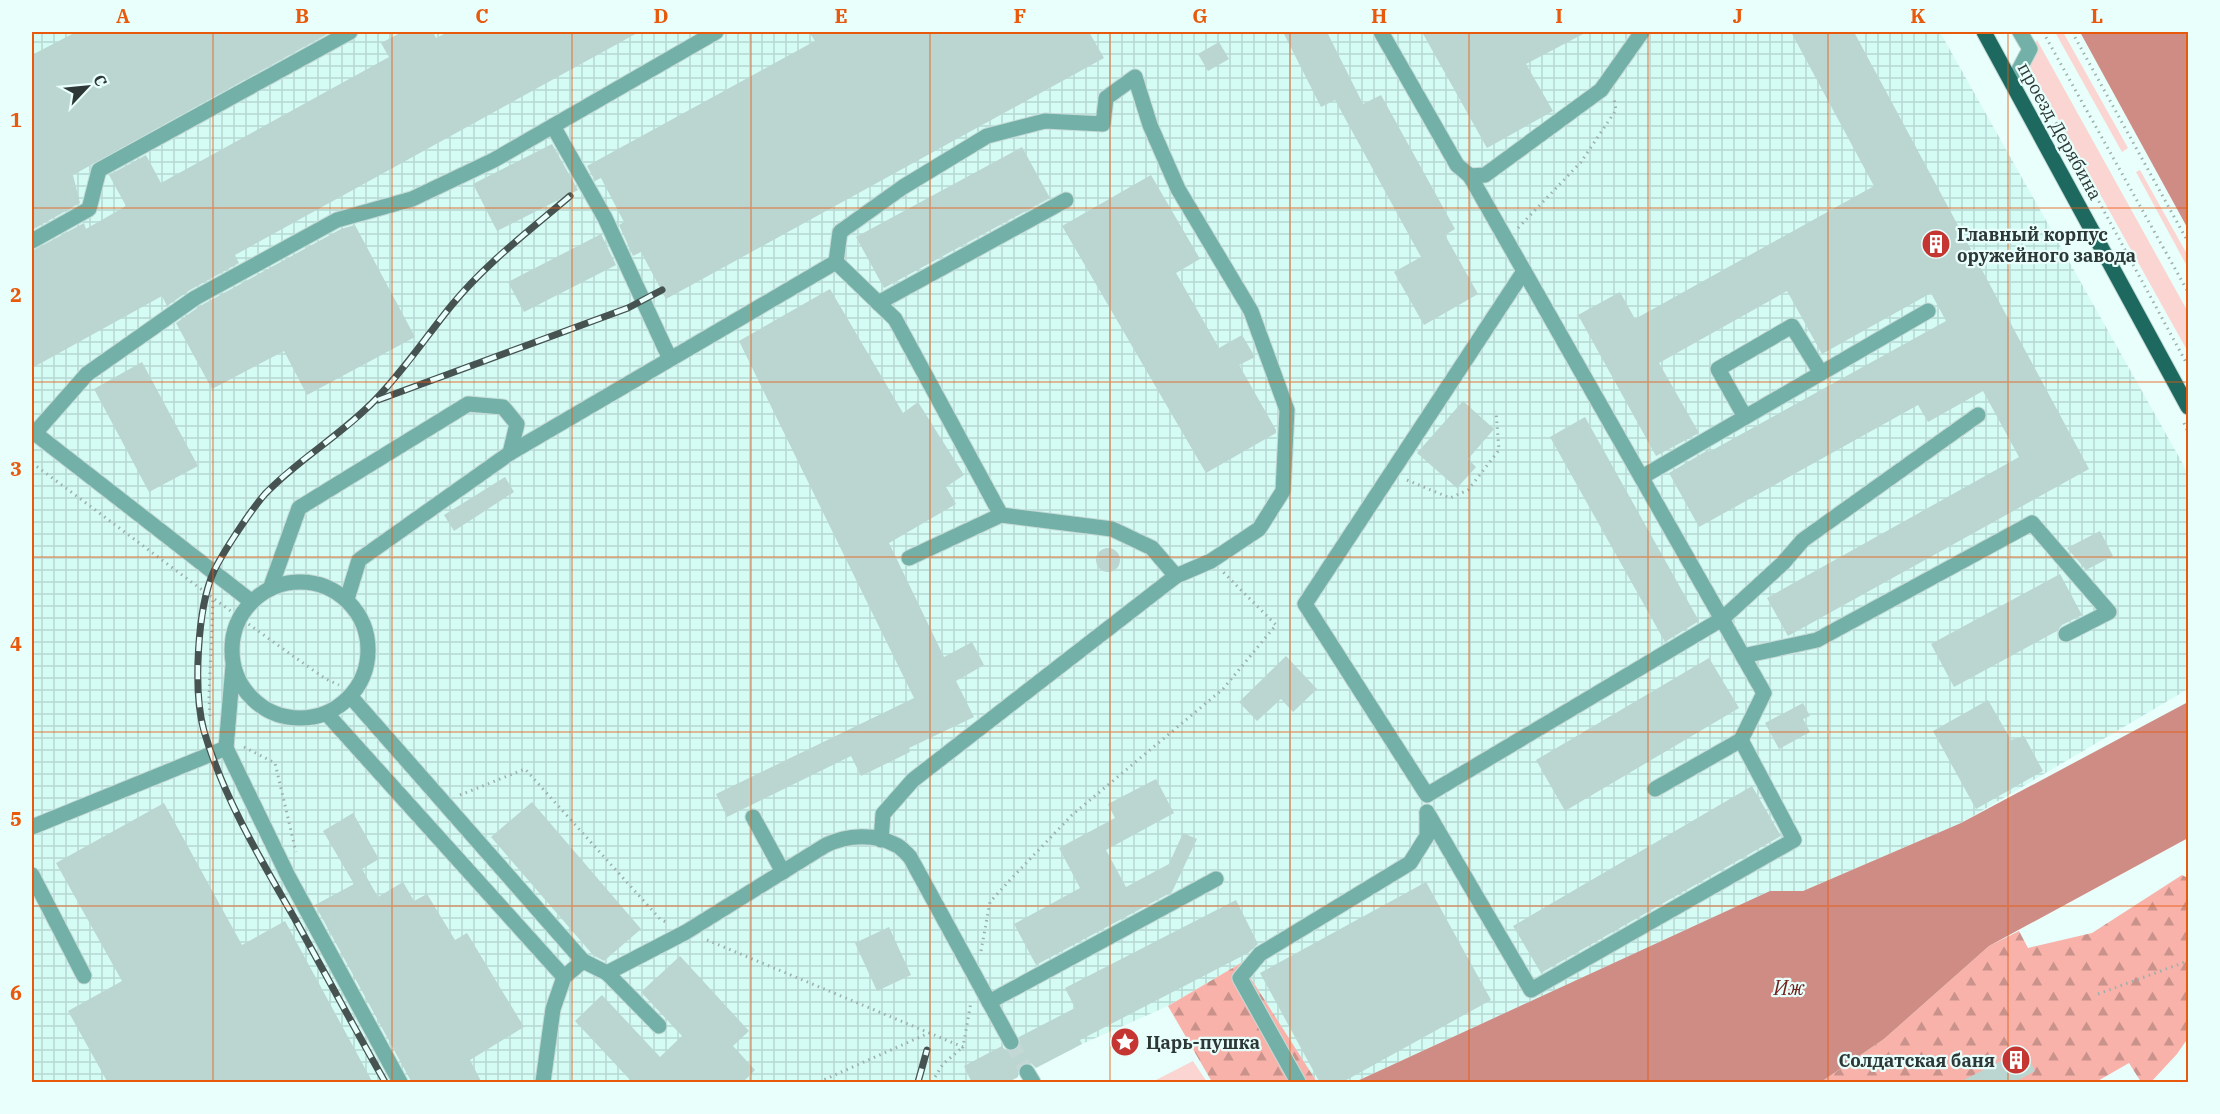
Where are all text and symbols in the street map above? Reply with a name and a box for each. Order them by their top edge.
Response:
text: A [116,2,130,29]
text: B [295,2,309,29]
text: C [475,2,489,29]
text: D [653,2,669,29]
text: E [834,2,848,29]
text: F [1014,2,1026,29]
text: G [1192,2,1208,29]
text: H [1371,2,1387,29]
text: I [1555,2,1563,29]
text: J [1733,2,1743,29]
text: K [1910,2,1926,29]
text: L [2091,2,2103,29]
north arrow [57,57,117,117]
street label: проезд Дерябина [2013,58,2107,204]
text: С [89,71,112,90]
text: 1 [10,106,22,133]
place label: Главный корпус оружейного завода [1957,223,2136,267]
building icon: Главный корпус оружейного завода [1920,228,1952,260]
text: 2 [10,281,22,308]
text: 3 [10,455,22,482]
text: 4 [10,630,22,657]
text: 5 [10,805,22,832]
water label: Иж [1772,974,1805,1001]
text: 6 [10,979,22,1006]
place icon: Царь-пушка [1109,1026,1141,1058]
place label: Царь-пушка [1146,1031,1260,1054]
building icon: Солдатская баня [2000,1044,2032,1076]
place label: Солдатская баня [1838,1049,1995,1072]

